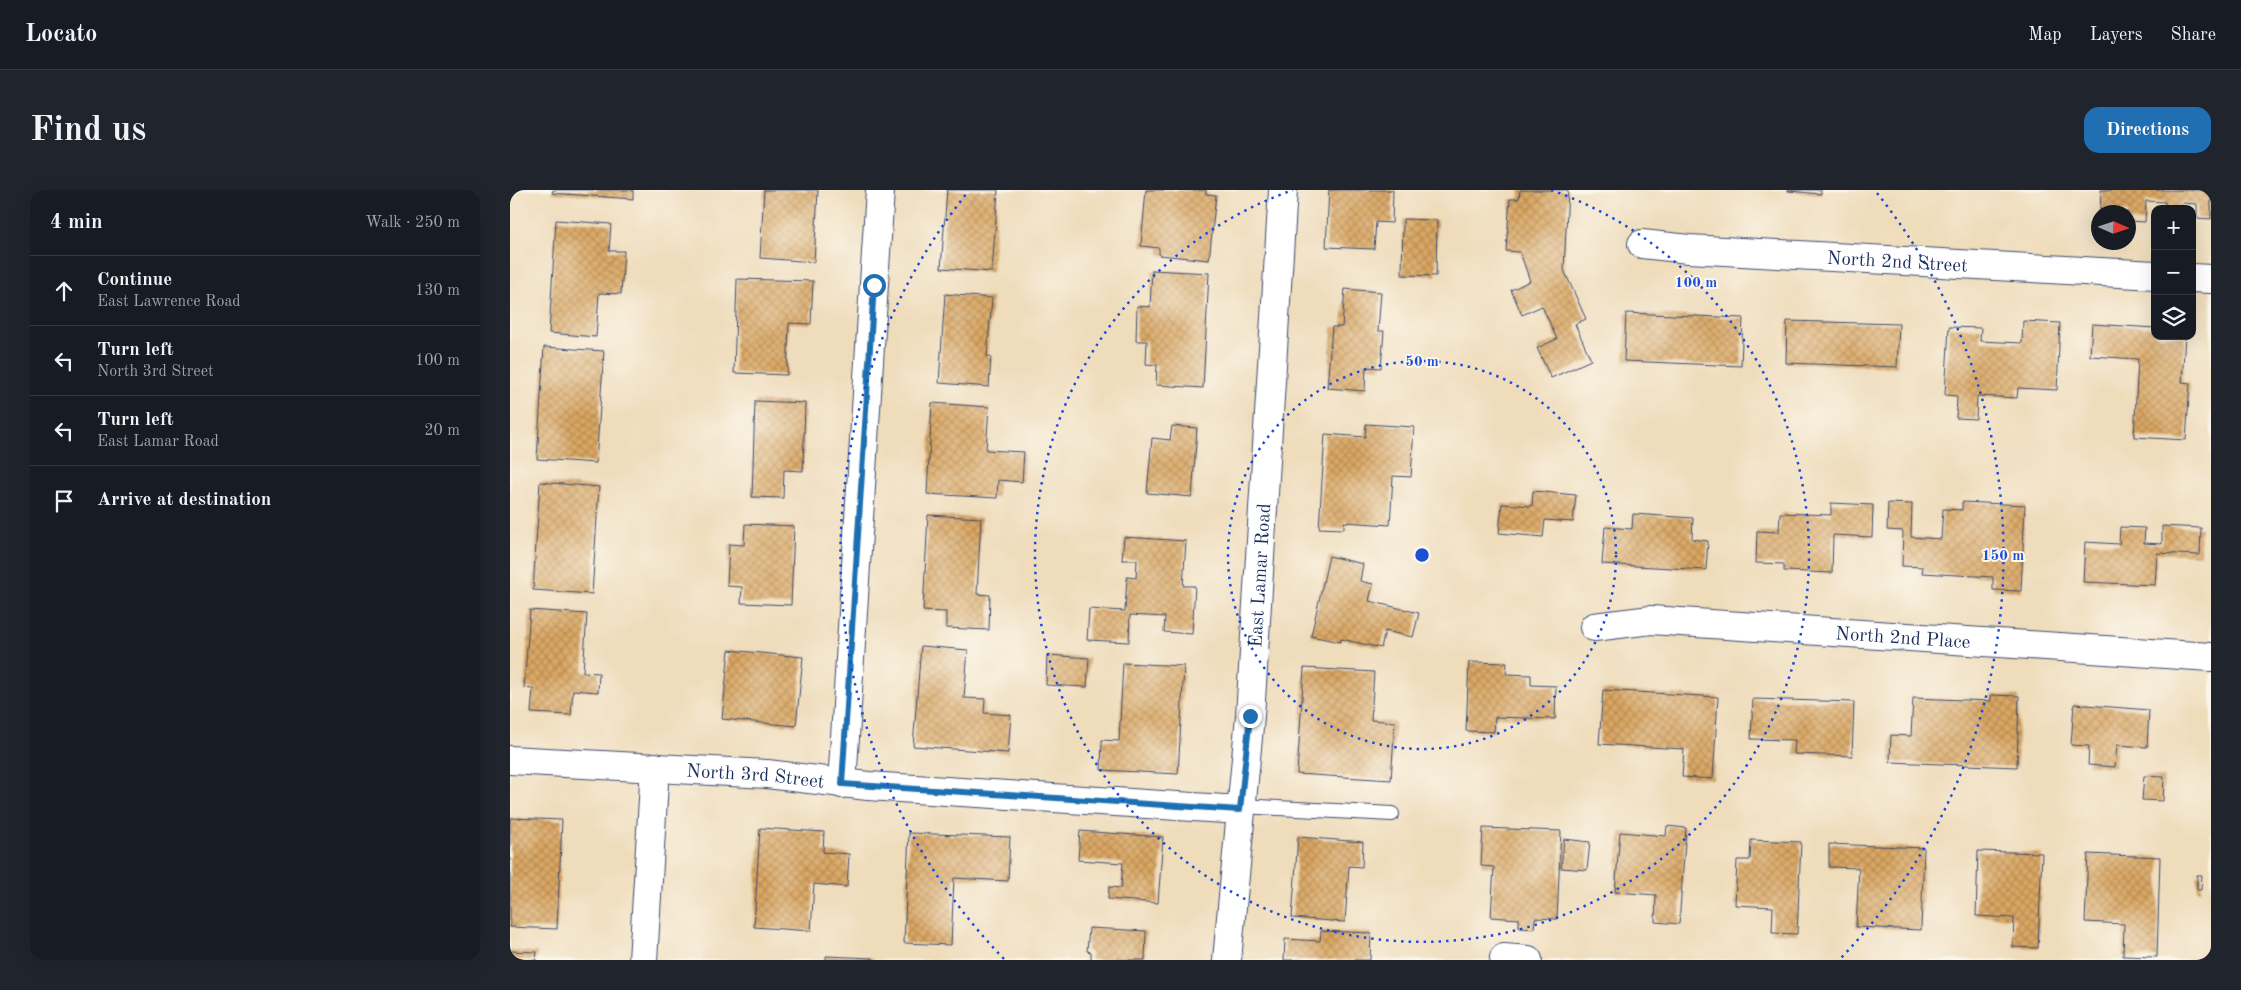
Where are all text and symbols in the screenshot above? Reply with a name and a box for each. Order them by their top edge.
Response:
text: Locato [25,23,97,47]
text: Map [2028,26,2062,44]
text: Layers [2090,26,2142,44]
text: Share [2170,26,2216,44]
button: Directions [2084,107,2211,153]
text: Find us [30,113,146,148]
north arrow [2091,205,2136,250]
map controls [2151,205,2196,340]
button: + [2151,205,2196,250]
text: 4 min [50,212,103,233]
text: Walk · 250 m [365,215,460,231]
street label: North 2nd Street [1826,250,1968,277]
button: − [2151,250,2196,295]
text: Continue [97,271,172,290]
route start [863,274,886,297]
text: 100 m [1675,276,1717,291]
icon: ahead [50,277,78,305]
text: 130 m [415,283,460,299]
text: East Lawrence Road [97,294,241,310]
button: layers [2151,295,2196,340]
text: Turn left [97,341,174,360]
icon: left [50,347,78,375]
text: 100 m [415,353,460,369]
text: 50 m [1405,355,1439,370]
text: North 3rd Street [97,364,214,380]
text: Turn left [97,411,174,430]
icon: left [50,417,78,445]
text: 20 m [424,423,460,439]
text: East Lamar Road [97,434,219,450]
icon: arrive [50,487,78,515]
text: Arrive at destination [97,491,271,510]
street label: East Lamar Road [1247,503,1275,648]
centre of rings [1413,546,1431,564]
text: 150 m [1982,549,2024,564]
street label: North 2nd Place [1835,625,1971,653]
route end [1239,705,1262,728]
street label: North 3rd Street [686,763,825,793]

